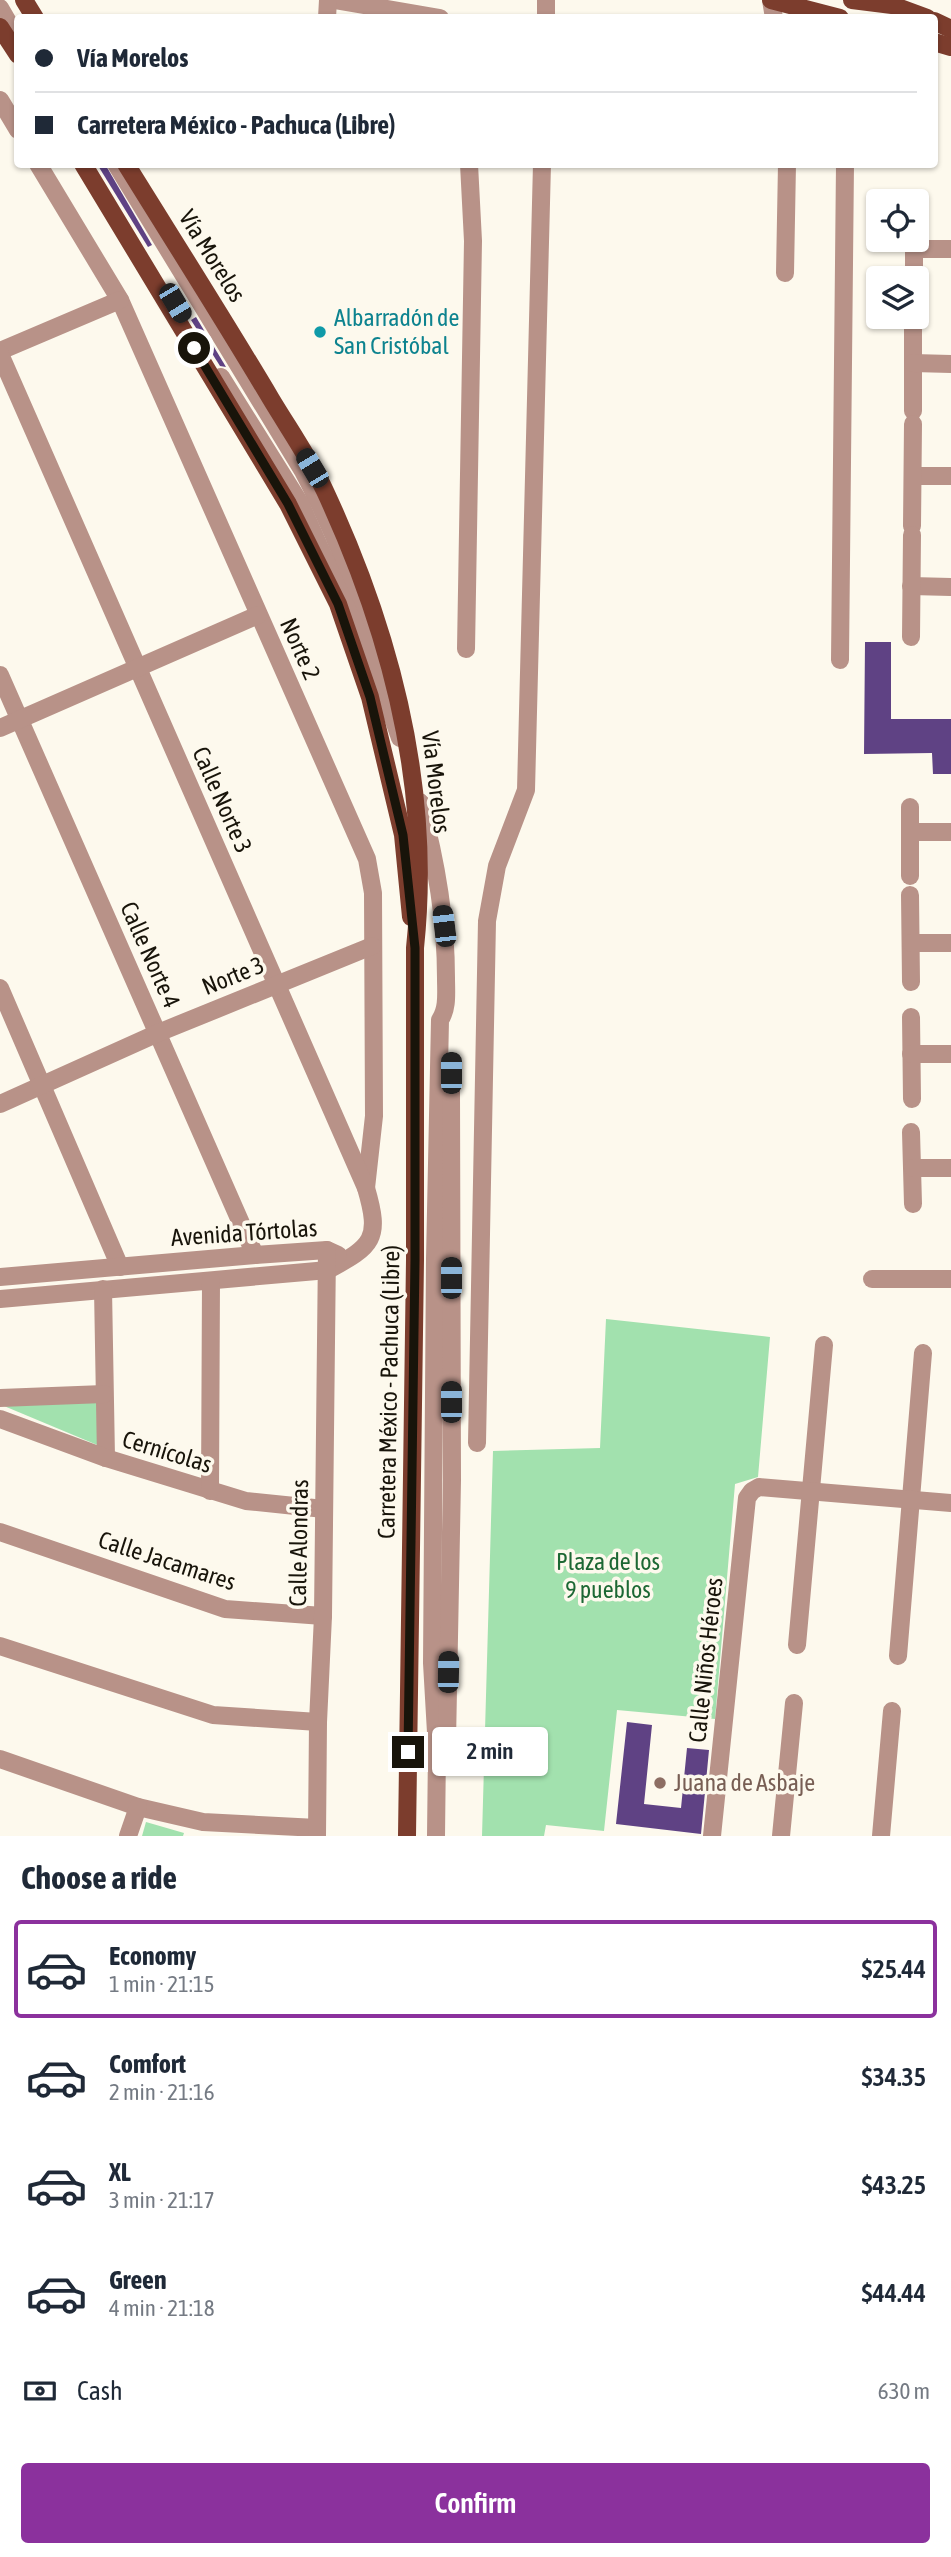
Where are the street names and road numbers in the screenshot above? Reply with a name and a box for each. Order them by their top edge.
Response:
street label: Vía Morelos [174,205,251,307]
street label: Norte 2 [275,614,326,684]
street label: Vía Morelos [417,729,456,835]
street label: Calle Norte 3 [187,743,258,857]
street label: Calle Norte 4 [115,898,186,1012]
street label: Norte 3 [198,951,268,1000]
street label: Avenida Tórtolas [170,1214,318,1251]
street label: Carretera México - Pachuca (Libre) [372,1245,405,1539]
street label: Cernícolas [119,1425,215,1478]
street label: Calle Alondras [284,1479,313,1607]
street label: Calle Jacamares [95,1526,239,1595]
street label: Calle Niños Héroes [683,1576,728,1744]

